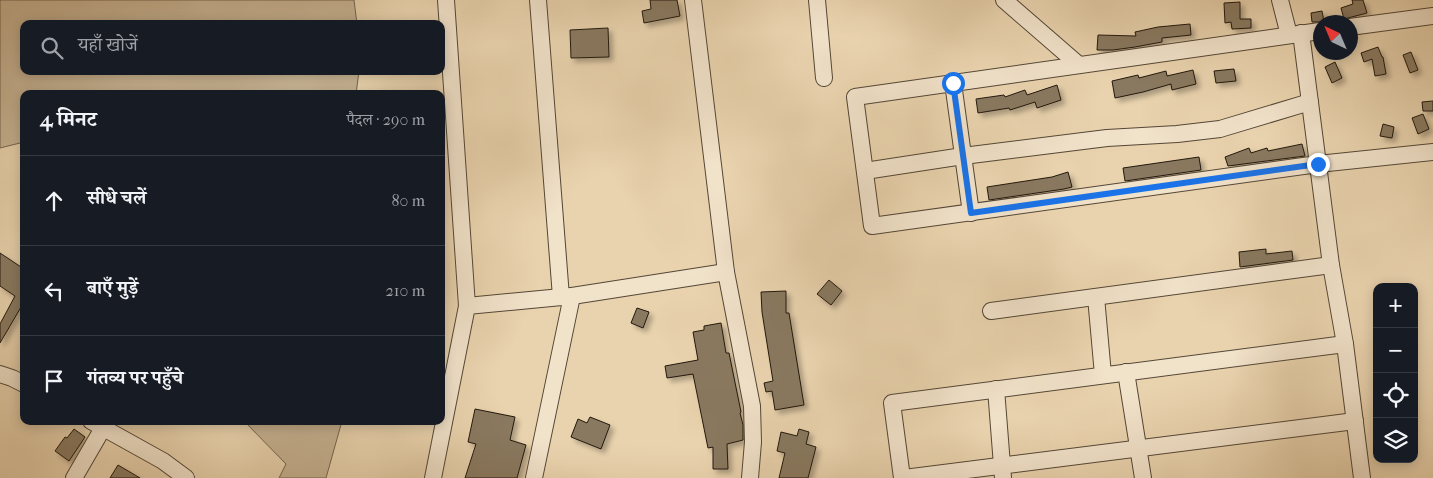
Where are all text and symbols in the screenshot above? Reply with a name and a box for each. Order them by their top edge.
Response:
north arrow [1313,15,1358,60]
search box [20,20,445,75]
icon: search [38,34,66,62]
text: यहाँ खोजें [78,34,138,56]
route start [942,72,965,95]
text: 4 मिनट [40,107,97,131]
text: पैदल · 290 m [347,110,425,129]
route end [1307,153,1330,176]
icon: ahead [40,187,68,215]
text: सीधे चलें [87,187,146,209]
text: 80 m [391,191,425,210]
icon: left [40,277,68,305]
text: बाएँ मुड़ें [87,277,138,299]
text: 210 m [386,281,425,300]
map controls [1373,283,1418,463]
button: + [1373,283,1418,328]
button: − [1373,328,1418,373]
icon: arrive [40,367,68,395]
text: गंतव्य पर पहुँचे [87,367,183,389]
button: locate [1373,373,1418,418]
button: layers [1373,418,1418,463]

